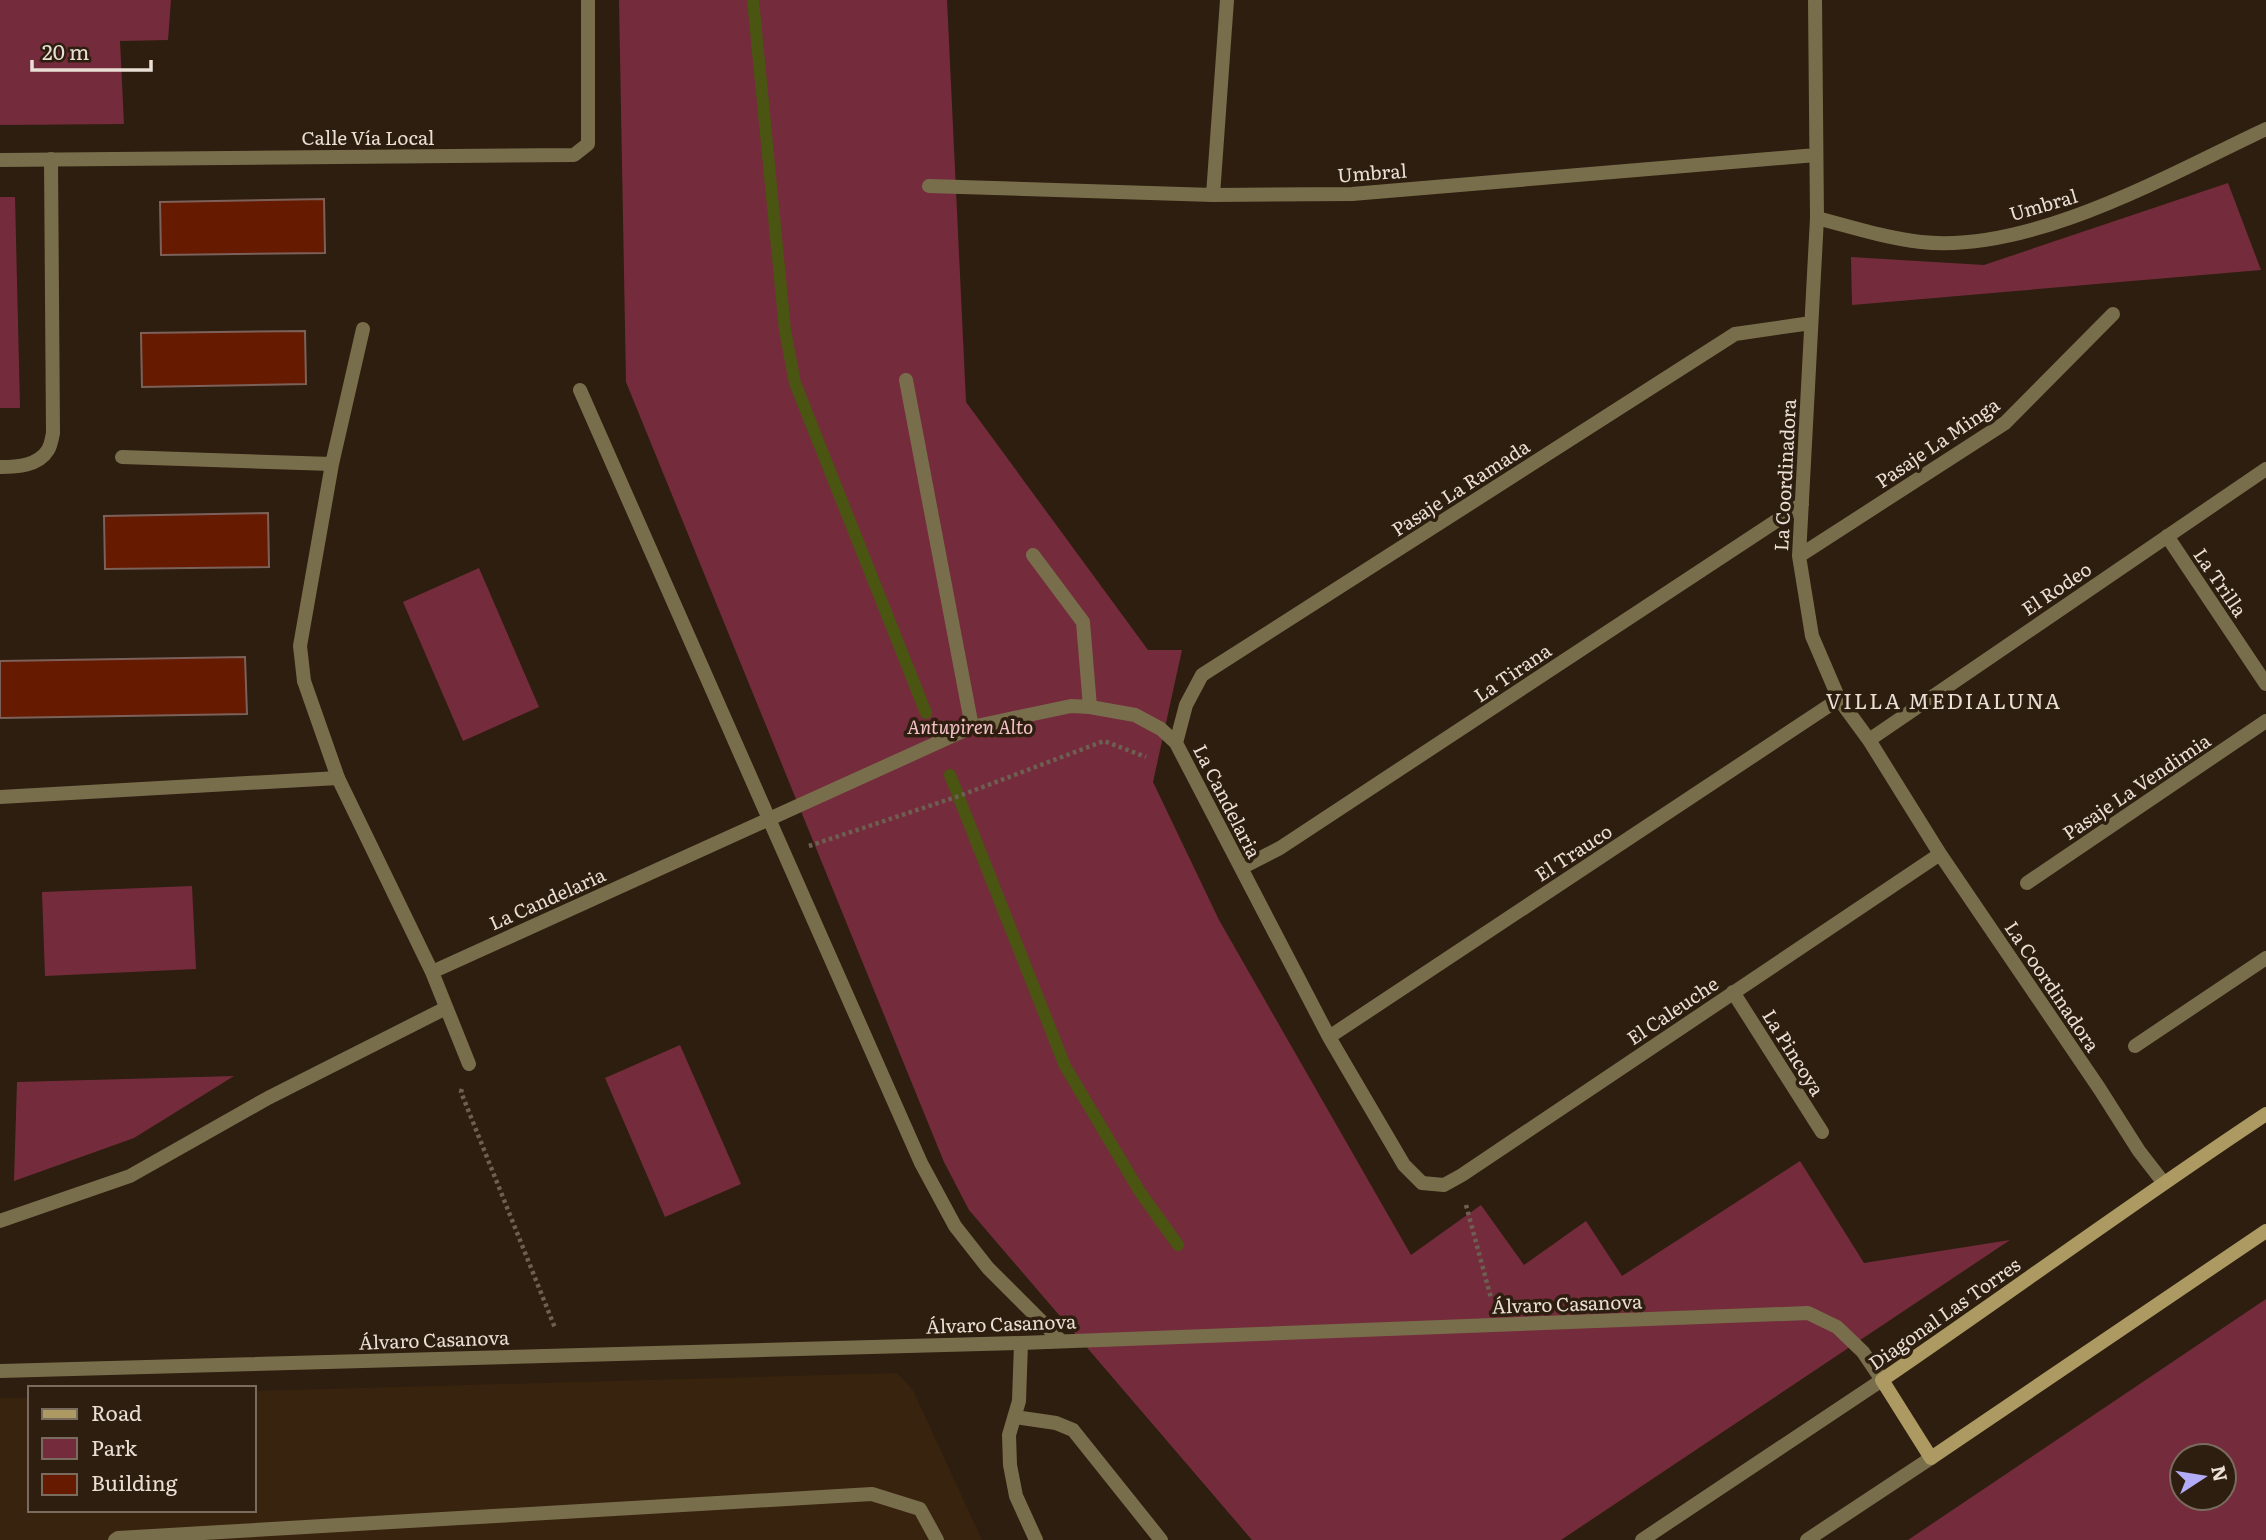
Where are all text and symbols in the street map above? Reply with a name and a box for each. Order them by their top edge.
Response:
scale bar [32,28,150,72]
text: 20 m [42,35,89,66]
street label: Calle Vía Local [302,123,434,151]
street label: Umbral [1336,156,1408,188]
street label: Umbral [2006,181,2080,227]
street label: Pasaje La Minga [1869,390,2005,494]
street label: La Coordinadora [1766,397,1802,552]
street label: Pasaje La Ramada [1385,431,1535,542]
street label: La Trilla [2188,542,2255,623]
street label: El Rodeo [2015,554,2097,622]
street label: La Tirana [1468,635,1557,708]
district label: VILLA MEDIALUNA [1826,684,2062,715]
park label: Antupiren Alto [907,712,1033,740]
street label: Pasaje La Vendimia [2056,726,2216,846]
street label: La Candelaria [1187,739,1269,864]
street label: El Trauco [1529,817,1617,887]
street label: La Candelaria [484,860,610,936]
street label: La Coordinadora [1999,915,2108,1058]
street label: El Caleuche [1621,969,1724,1051]
street label: La Pincoya [1756,1003,1832,1101]
street label: Diagonal Las Torres [1862,1250,2026,1376]
street label: Álvaro Casanova [1491,1286,1644,1320]
street label: Álvaro Casanova [925,1306,1078,1340]
street label: Álvaro Casanova [358,1322,511,1356]
legend [28,1386,256,1512]
text: Road [91,1396,142,1427]
text: Park [91,1431,137,1462]
north arrow [2168,1442,2238,1512]
text: N [2205,1463,2236,1484]
text: Building [91,1466,178,1497]

